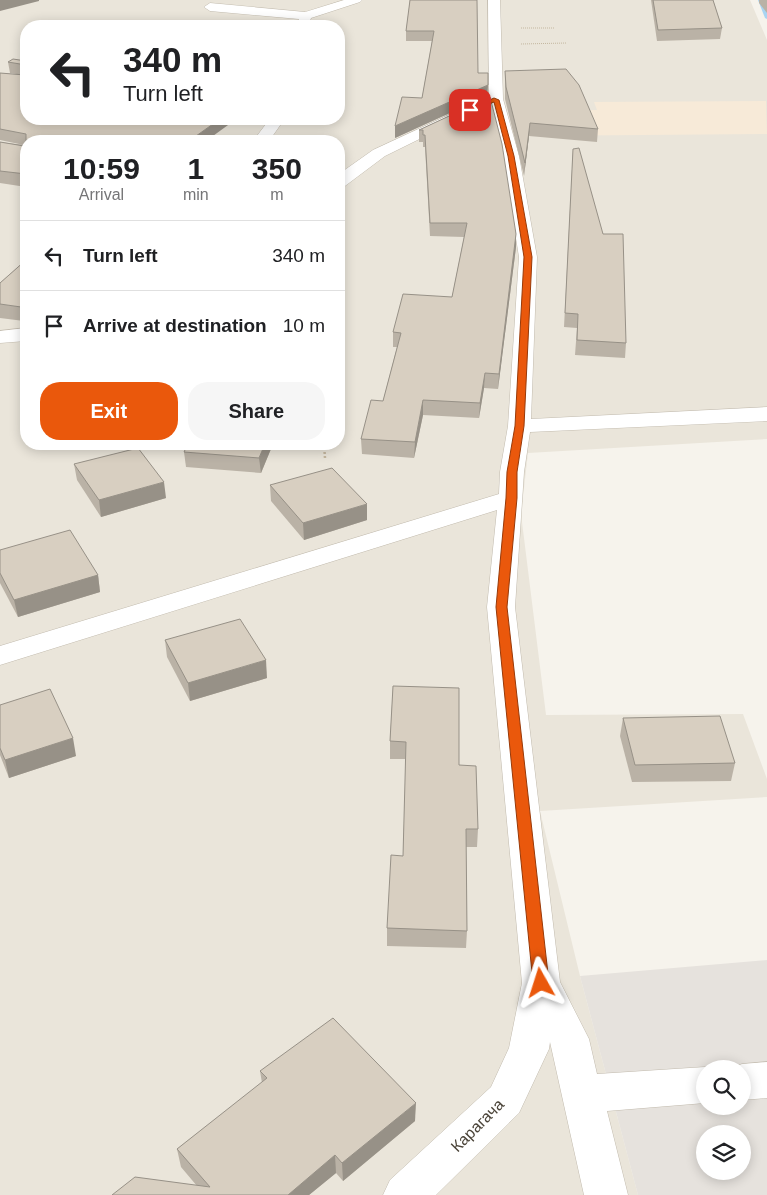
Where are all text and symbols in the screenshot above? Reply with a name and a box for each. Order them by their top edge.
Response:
icon: left [40,40,105,105]
text: 340 m [123,40,222,79]
text: Turn left [123,81,203,106]
pin [449,89,491,131]
icon: arrive [456,96,484,124]
text: 10:59 [63,152,140,185]
text: 1 [187,152,204,185]
text: 350 [252,152,302,185]
text: Arrival [79,186,124,203]
text: min [183,186,209,203]
text: m [270,186,283,203]
icon: left [40,242,68,270]
text: Turn left [83,245,158,266]
text: 340 m [272,245,325,266]
icon: arrive [40,312,68,340]
text: Arrive at destination [83,315,267,336]
text: 10 m [283,315,325,336]
button: Exit [40,382,178,440]
button: Share [188,382,325,440]
position arrow [514,956,566,1008]
map controls [696,1060,751,1180]
button: search [696,1060,751,1115]
street label: Карагача [448,1095,507,1155]
button: layers [696,1125,751,1180]

